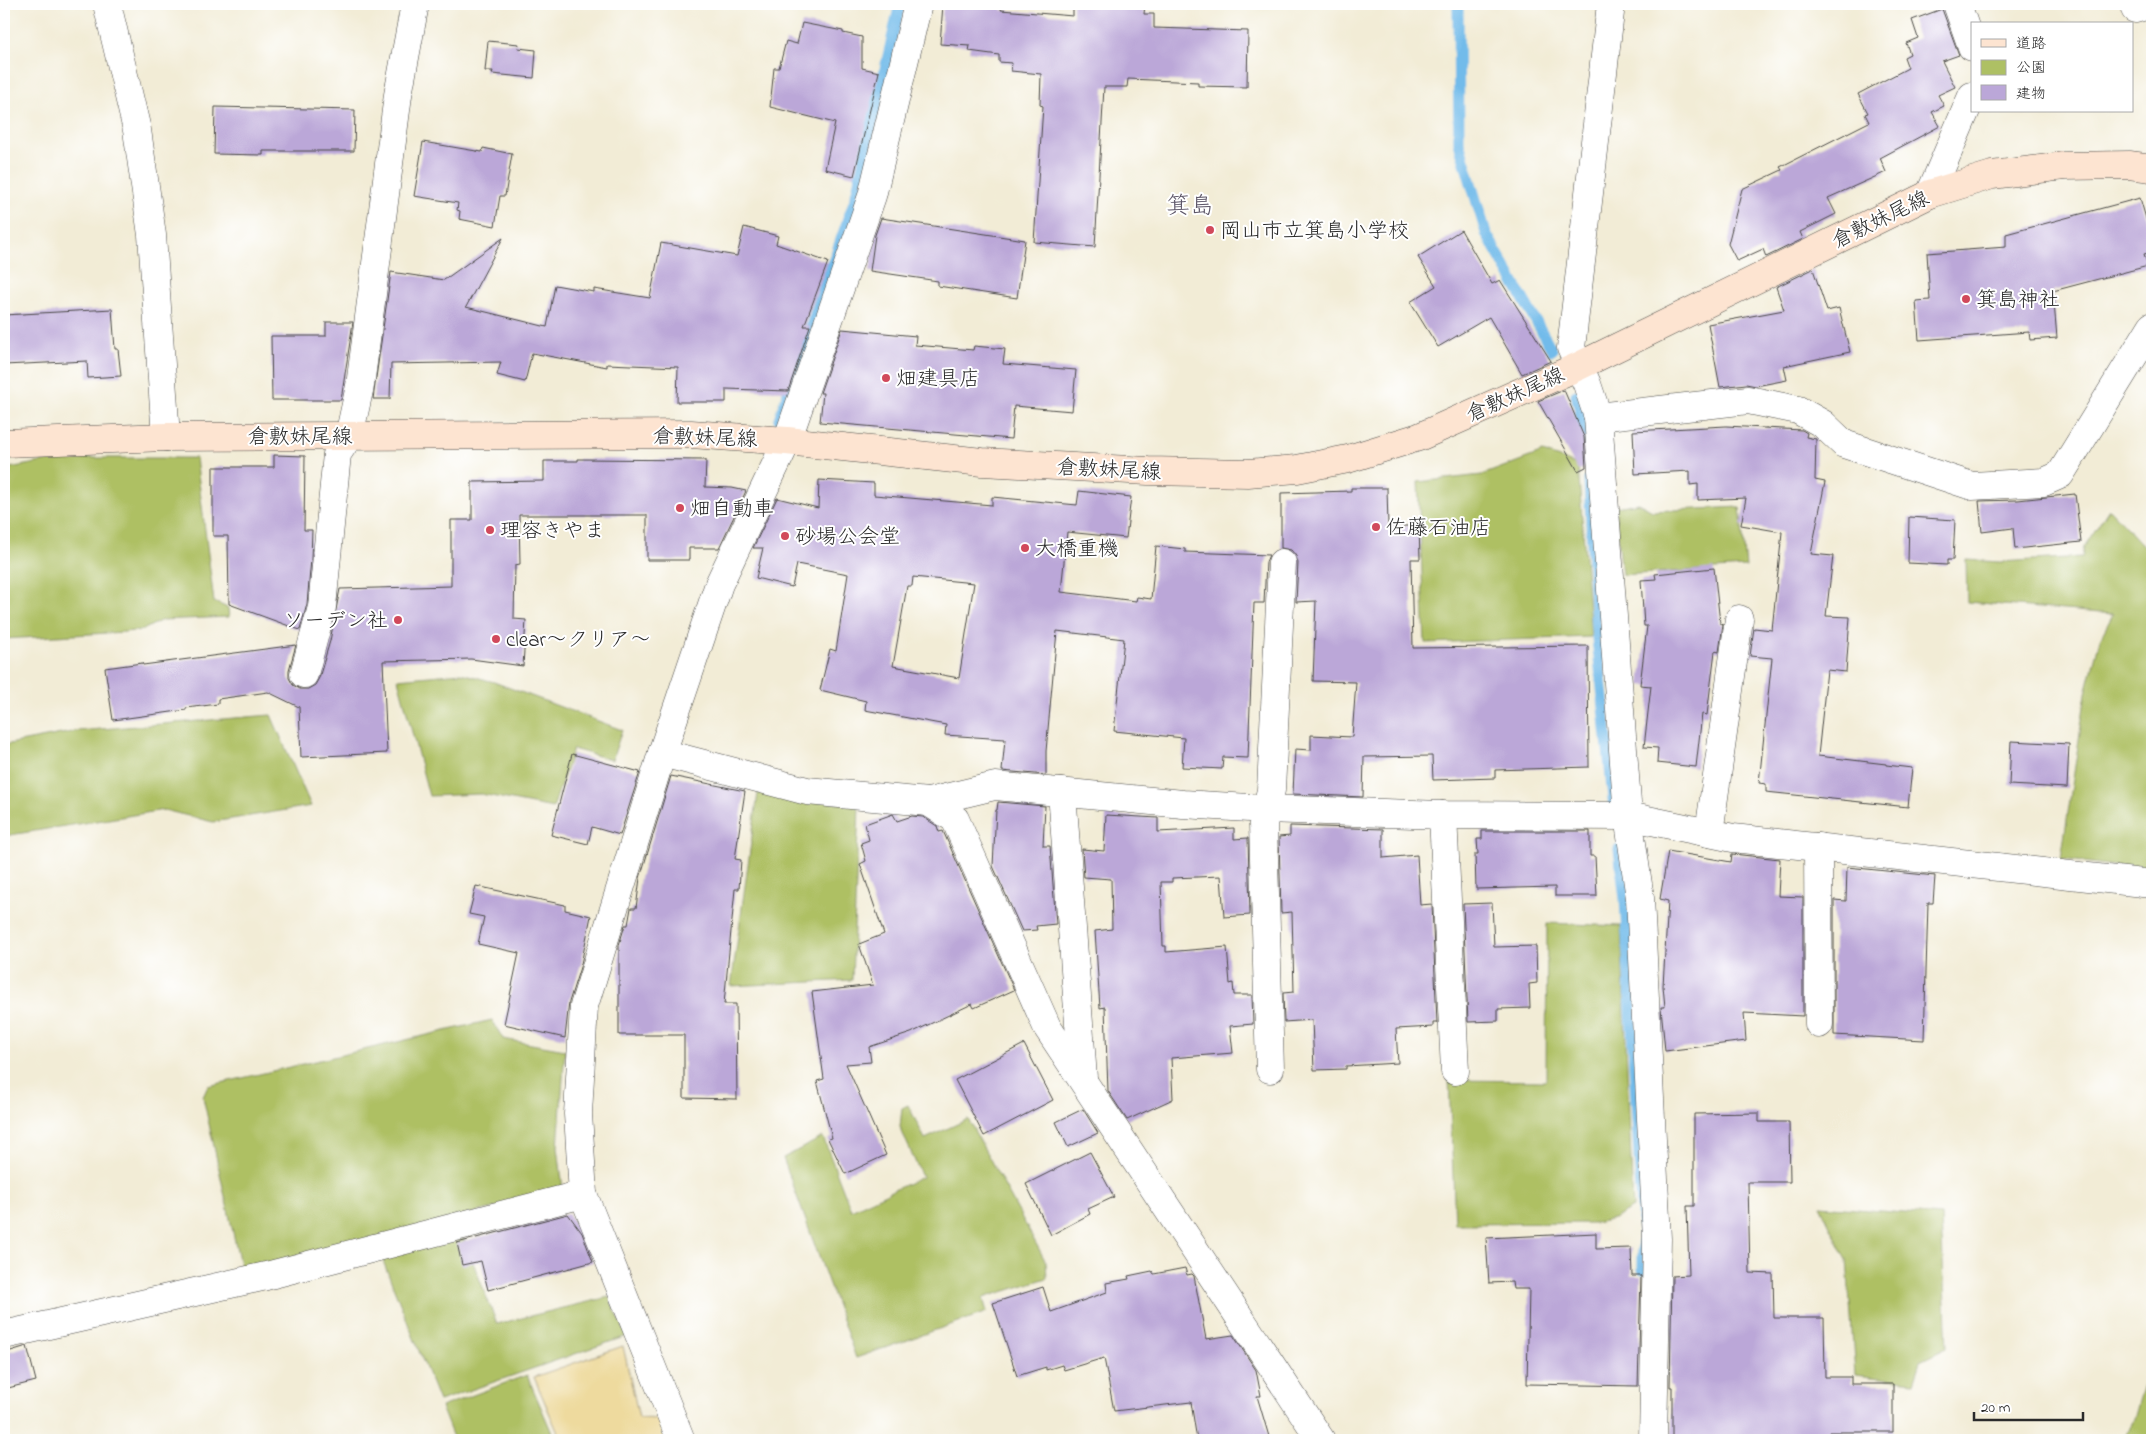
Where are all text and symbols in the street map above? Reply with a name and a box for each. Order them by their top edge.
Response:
legend [1971,22,2134,112]
text: 道路 [2016,33,2046,55]
text: 公園 [2016,57,2046,79]
text: 建物 [2016,83,2046,105]
street label: 倉敷妹尾線 [1827,184,1935,257]
district label: 箕島 [1166,190,1214,225]
place label: 岡山市立箕島小学校 [1220,217,1409,247]
marker: 岡山市立箕島小学校 [1204,224,1216,236]
place label: 箕島神社 [1976,286,2060,316]
marker: 箕島神社 [1960,293,1972,305]
street label: 倉敷妹尾線 [1462,361,1570,431]
place label: 畑建具店 [896,365,980,395]
marker: 畑建具店 [880,372,892,384]
street label: 倉敷妹尾線 [652,422,758,456]
street label: 倉敷妹尾線 [248,423,353,453]
street label: 倉敷妹尾線 [1056,453,1162,489]
place label: 畑自動車 [690,495,774,525]
marker: 畑自動車 [674,502,686,514]
place label: 佐藤石油店 [1386,514,1491,544]
place label: 理容きやま [500,517,605,547]
marker: 佐藤石油店 [1370,521,1382,533]
place label: 砂場公会堂 [795,523,900,553]
marker: 理容きやま [484,524,496,536]
marker: 砂場公会堂 [779,530,791,542]
place label: 大橋重機 [1035,535,1119,565]
marker: 大橋重機 [1019,542,1031,554]
place label: ソーデン社 [283,607,388,637]
marker: ソーデン社 [392,614,404,626]
place label: clear～クリア～ [506,626,651,656]
marker: clear～クリア～ [490,633,502,645]
scale bar [1974,1389,2082,1421]
text: 20 m [1981,1397,2011,1419]

